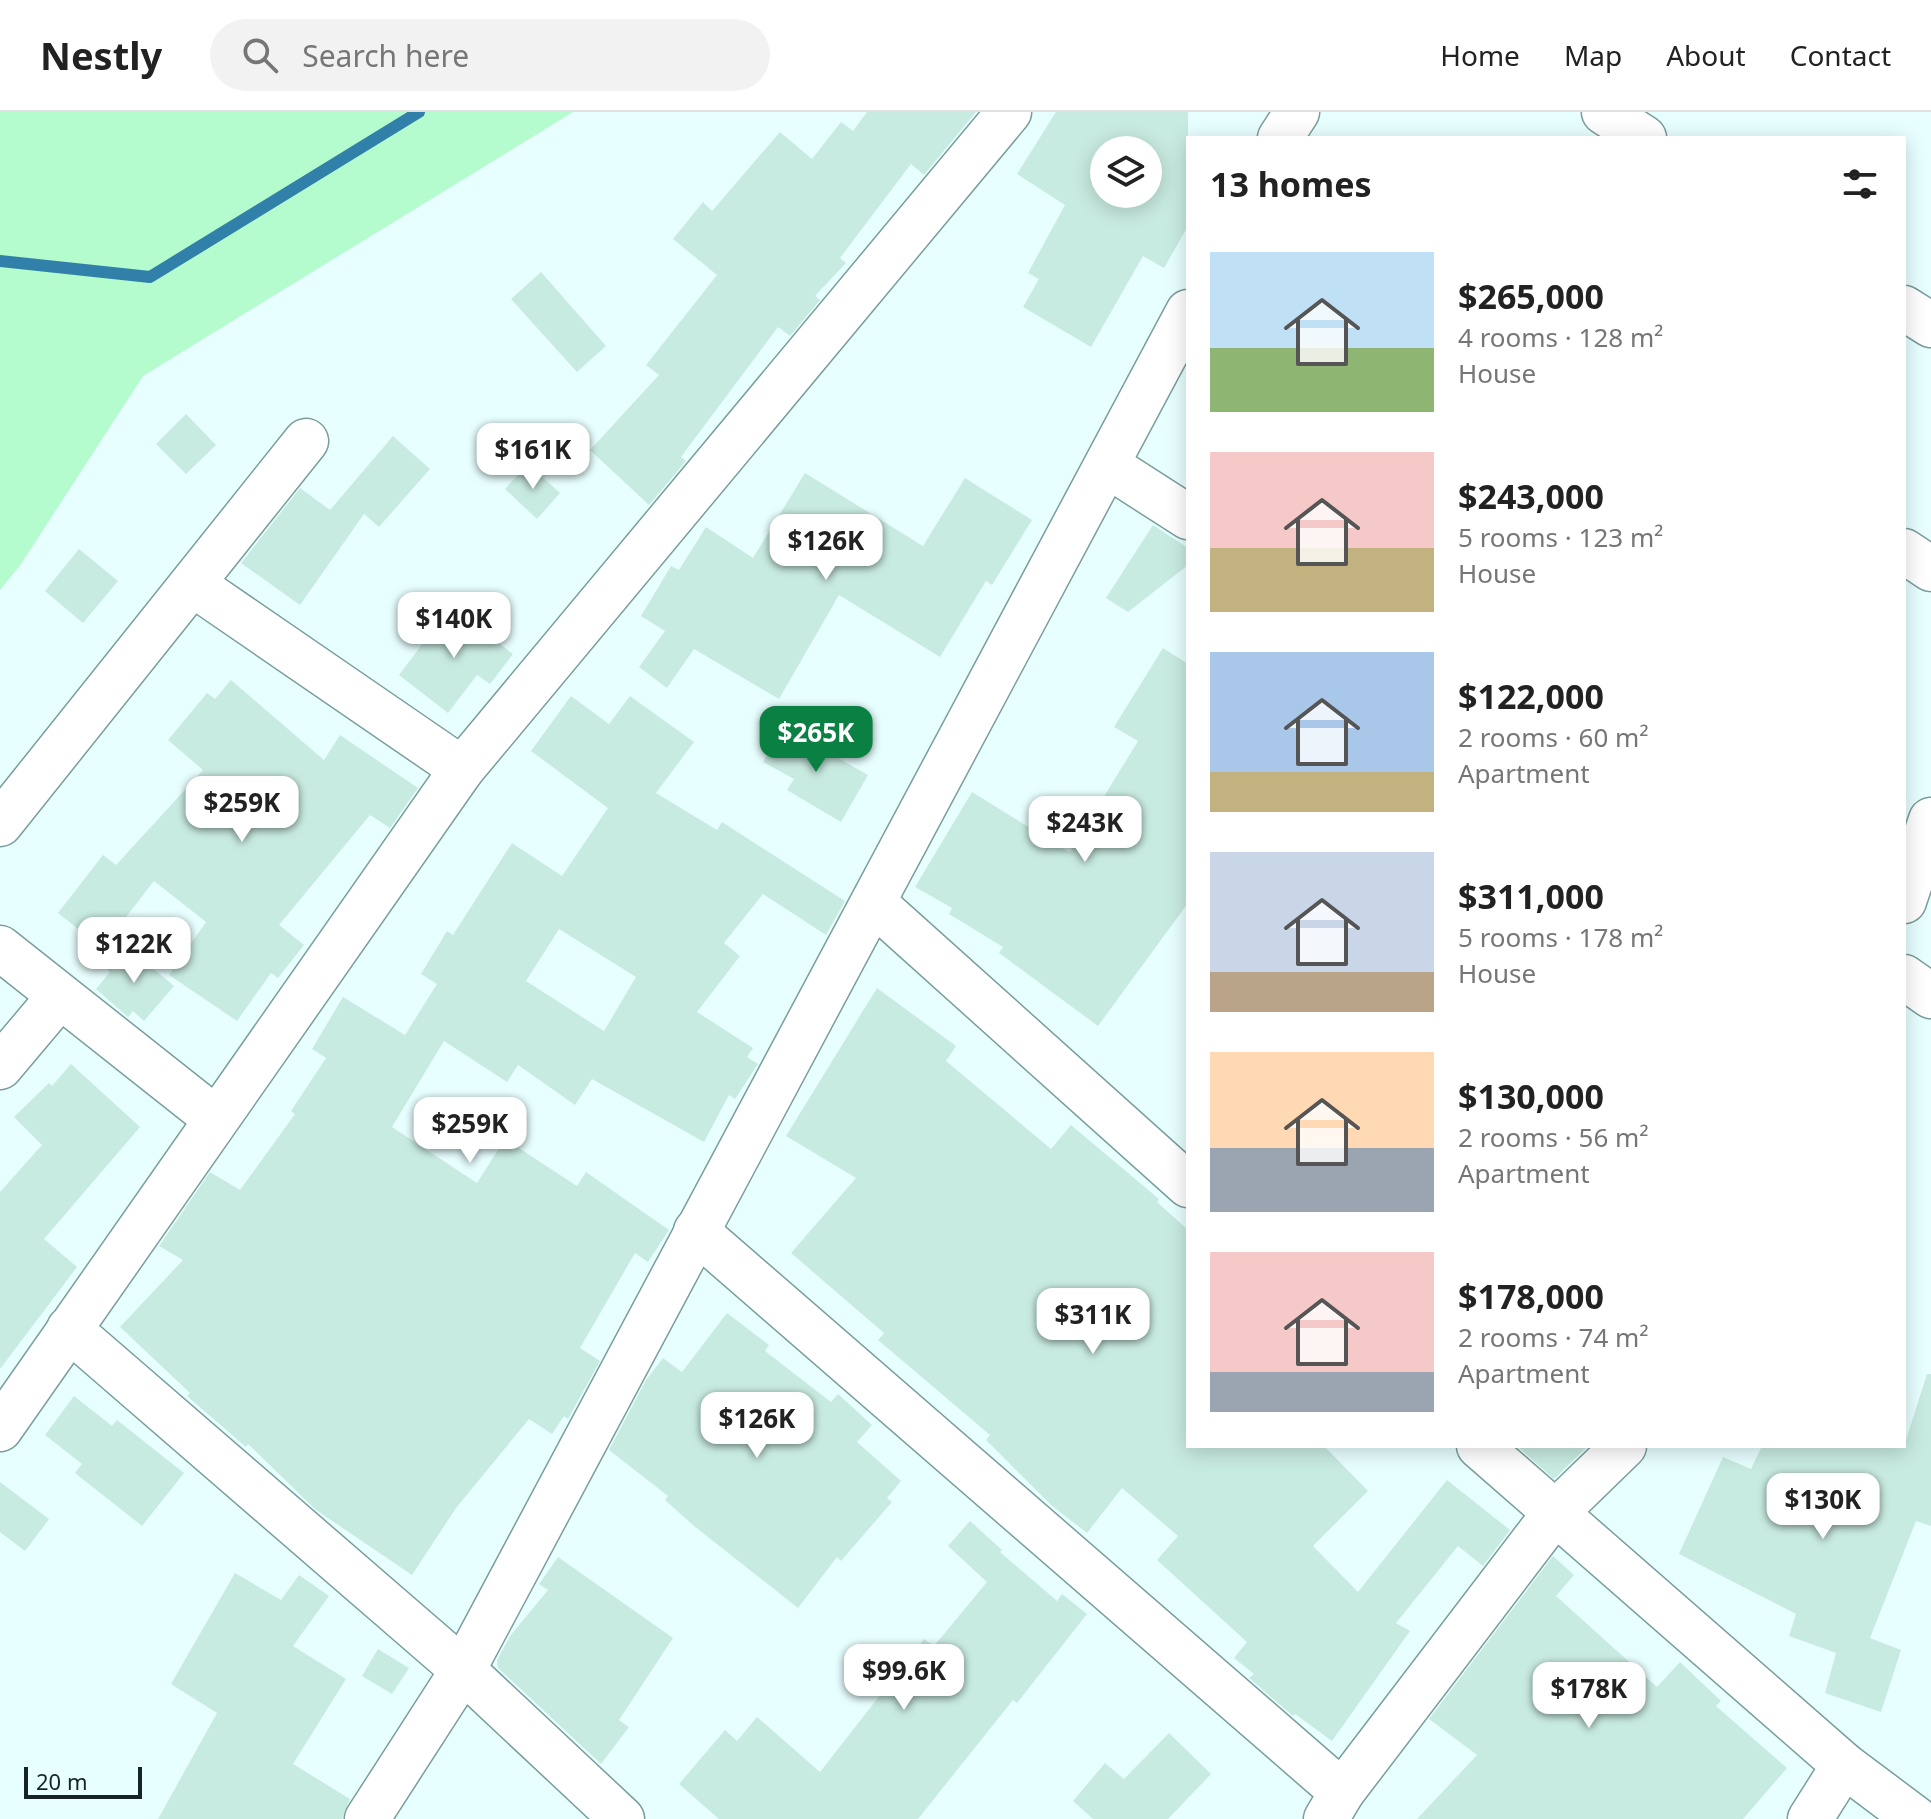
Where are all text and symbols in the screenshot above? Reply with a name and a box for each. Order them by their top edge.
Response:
search box [210,19,770,91]
text: Nestly [40,29,162,81]
icon: search [238,33,282,77]
text: Search here [302,35,469,76]
text: Home [1440,36,1520,74]
text: Map [1564,36,1622,74]
text: About [1666,36,1746,74]
text: Contact [1790,36,1891,74]
map controls [1090,136,1162,208]
button: layers [1090,136,1162,208]
text: 13 homes [1210,161,1372,207]
icon: filters [1838,162,1882,206]
text: $265,000 [1458,273,1604,319]
icon: home [1274,284,1370,380]
text: 4 rooms · 128 m² [1458,319,1663,355]
text: House [1458,355,1536,391]
pin: $161K [477,423,589,491]
text: $161K [495,431,571,467]
text: $243,000 [1458,473,1604,519]
icon: home [1274,484,1370,580]
pin: $126K [770,514,882,582]
text: 5 rooms · 123 m² [1458,519,1663,555]
text: $126K [788,522,864,558]
text: House [1458,555,1536,591]
pin: $140K [398,592,510,660]
text: $140K [416,600,492,636]
text: $122,000 [1458,673,1604,719]
icon: home [1274,684,1370,780]
pin: $265K [760,706,872,774]
text: $265K [778,714,854,750]
text: 2 rooms · 60 m² [1458,719,1648,755]
text: Apartment [1458,755,1590,791]
pin: $259K [186,776,298,844]
text: $259K [204,784,280,820]
pin: $243K [1029,796,1141,864]
text: $243K [1047,804,1123,840]
text: $311,000 [1458,873,1604,919]
icon: home [1274,884,1370,980]
pin: $122K [78,917,190,985]
text: 5 rooms · 178 m² [1458,919,1663,955]
text: $122K [96,925,172,961]
text: House [1458,955,1536,991]
text: $130,000 [1458,1073,1604,1119]
icon: home [1274,1084,1370,1180]
pin: $259K [414,1097,526,1165]
text: $259K [432,1105,508,1141]
text: 2 rooms · 56 m² [1458,1119,1648,1155]
text: Apartment [1458,1155,1590,1191]
text: $178,000 [1458,1273,1604,1319]
icon: home [1274,1284,1370,1380]
pin: $311K [1037,1288,1149,1356]
text: $311K [1055,1296,1131,1332]
text: 2 rooms · 74 m² [1458,1319,1648,1355]
text: Apartment [1458,1355,1590,1391]
pin: $126K [701,1392,813,1460]
text: $126K [719,1400,795,1436]
pin: $130K [1767,1473,1879,1541]
text: $130K [1785,1481,1861,1517]
pin: $99.6K [839,1644,969,1712]
text: $99.6K [862,1652,946,1688]
pin: $178K [1533,1662,1645,1730]
text: $178K [1551,1670,1627,1706]
scale bar [24,1763,142,1799]
text: 20 m [36,1766,87,1796]

